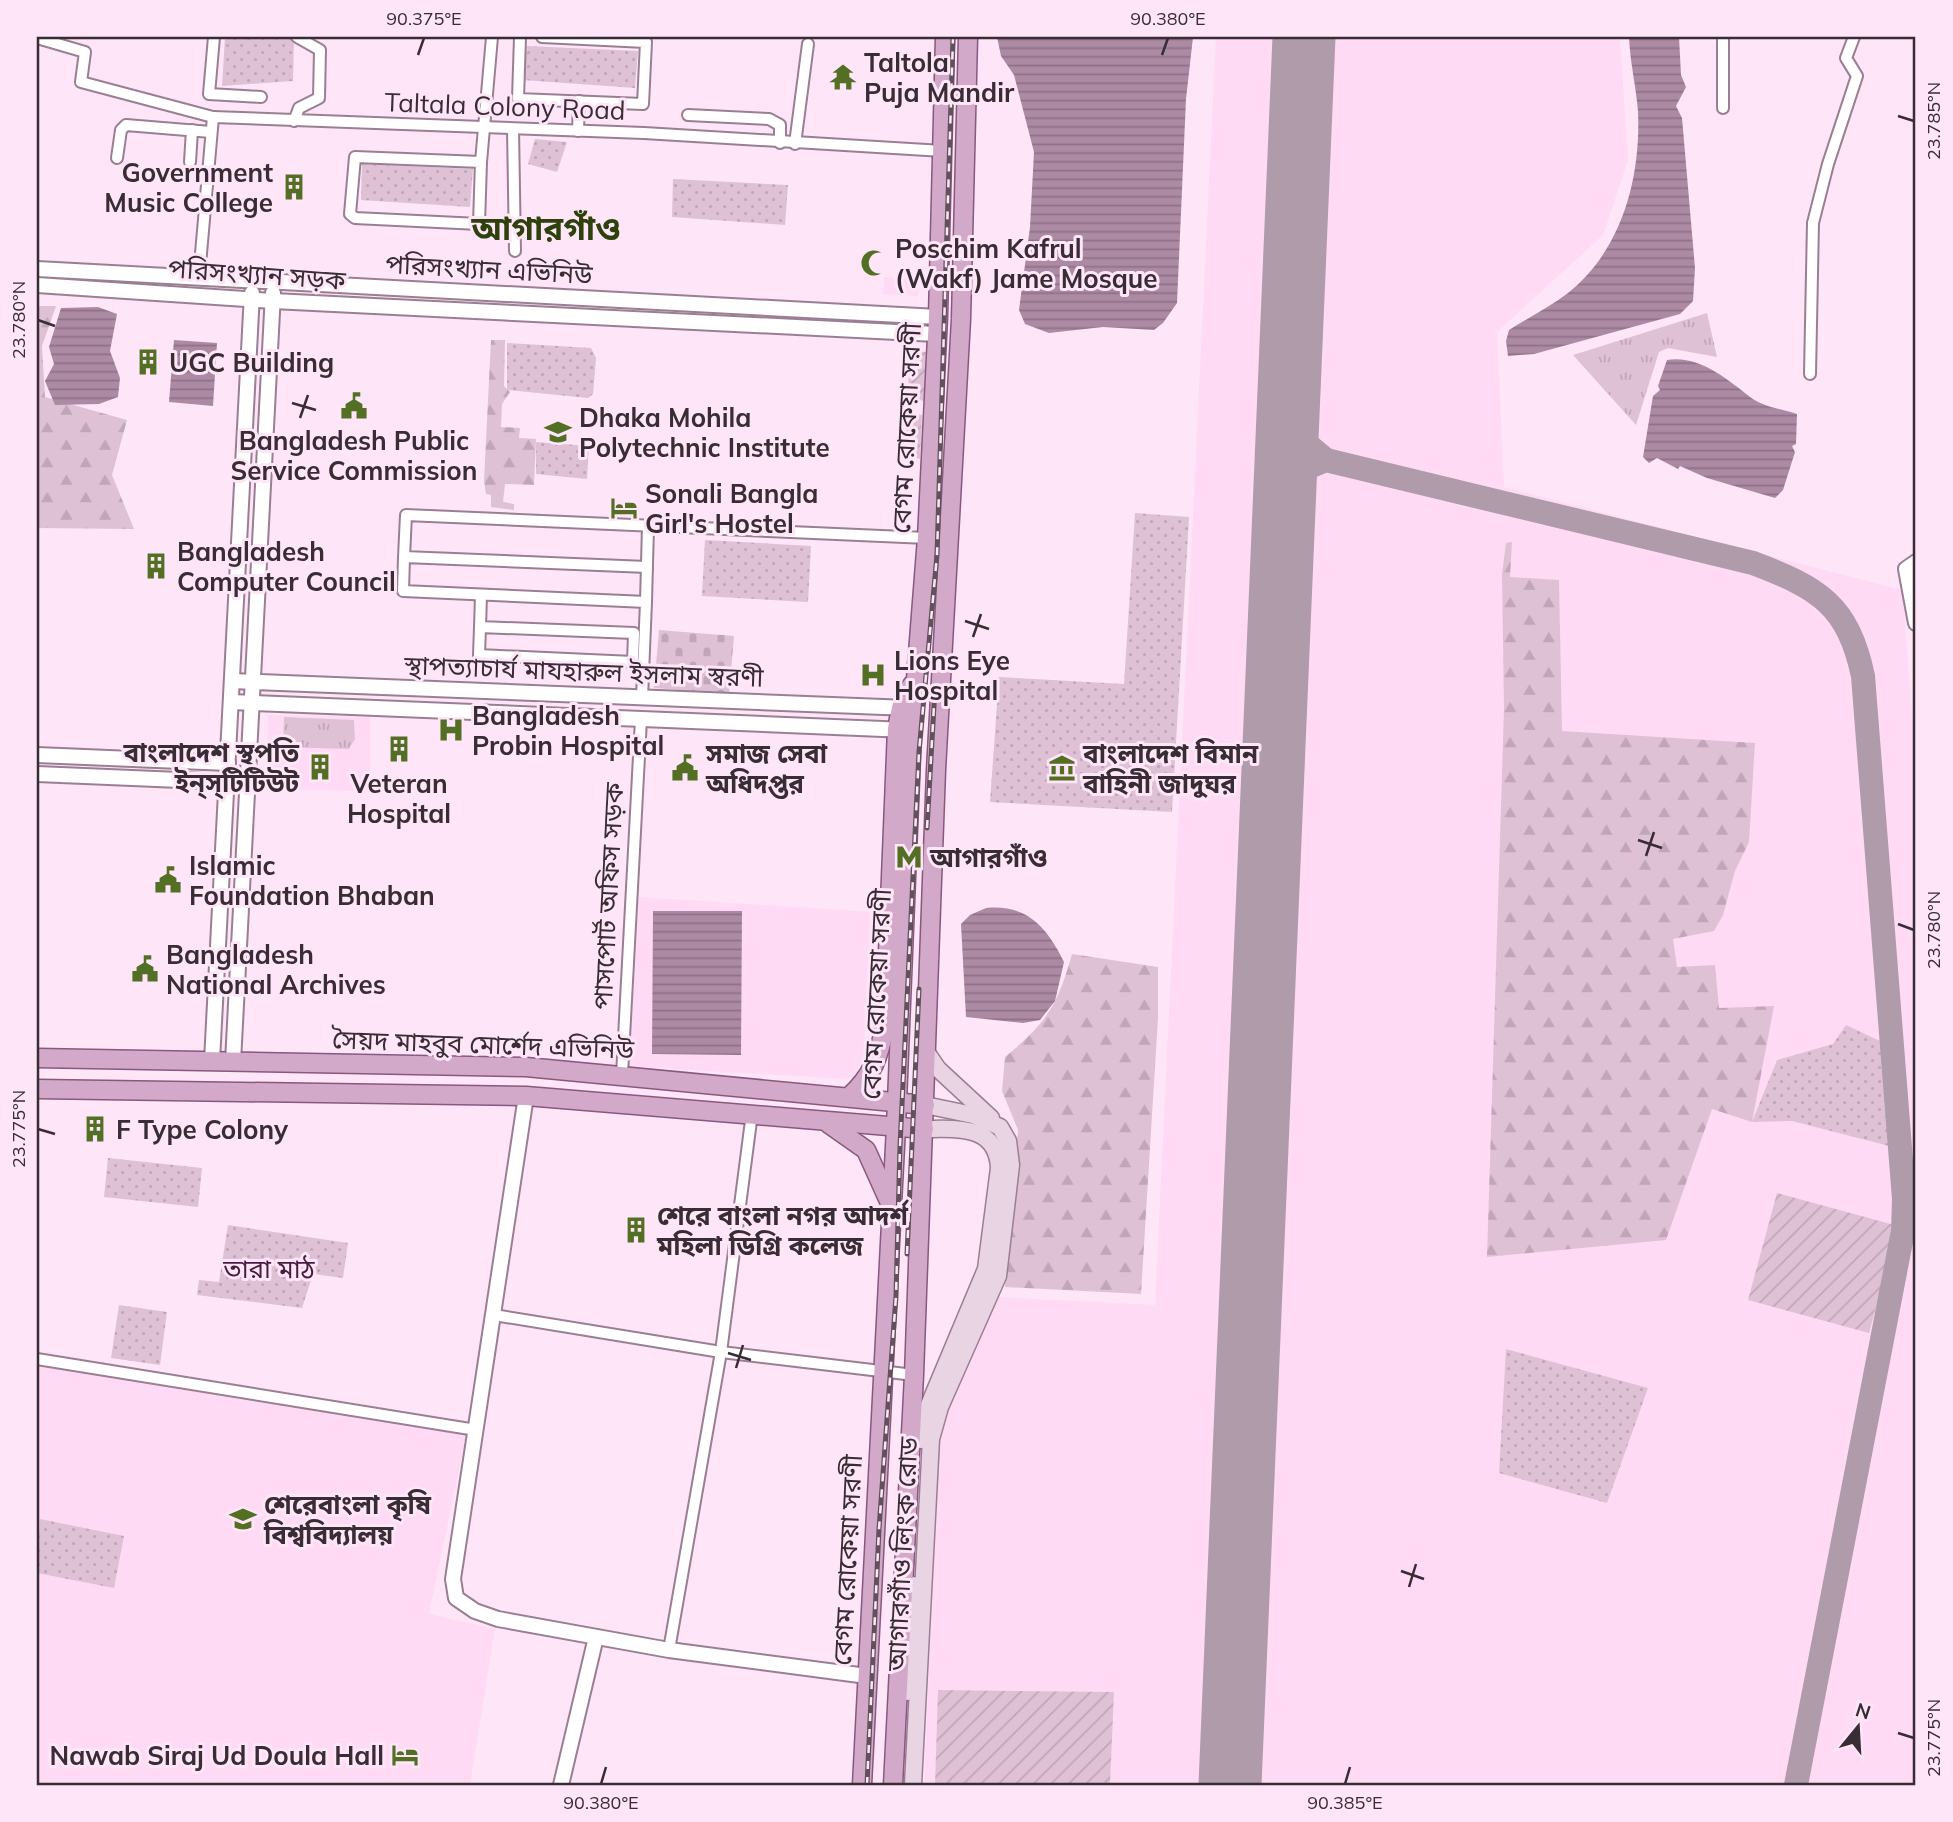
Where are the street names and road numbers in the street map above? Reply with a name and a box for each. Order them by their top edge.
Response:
street label: Taltala Colony Road [384,85,626,127]
street label: পরিসংখ্যান এভিনিউ [385,247,594,291]
street label: পরিসংখ্যান সড়ক [167,251,348,297]
street label: বেগম রোকেয়া সরণী [884,321,928,534]
street label: স্থাপত্যাচার্য মাযহারুল ইসলাম স্বরণী [403,648,765,694]
street label: পাসপোর্ট অফিস সড়ক [586,781,630,1010]
street label: বেগম রোকেয়া সরণী [854,887,898,1100]
street label: সৈয়দ মাহবুব মোর্শেদ এভিনিউ [330,1022,635,1066]
street label: আগারগাঁও লিংক রোড [879,1436,925,1673]
street label: বেগম রোকেয়া সরণী [825,1453,869,1666]

